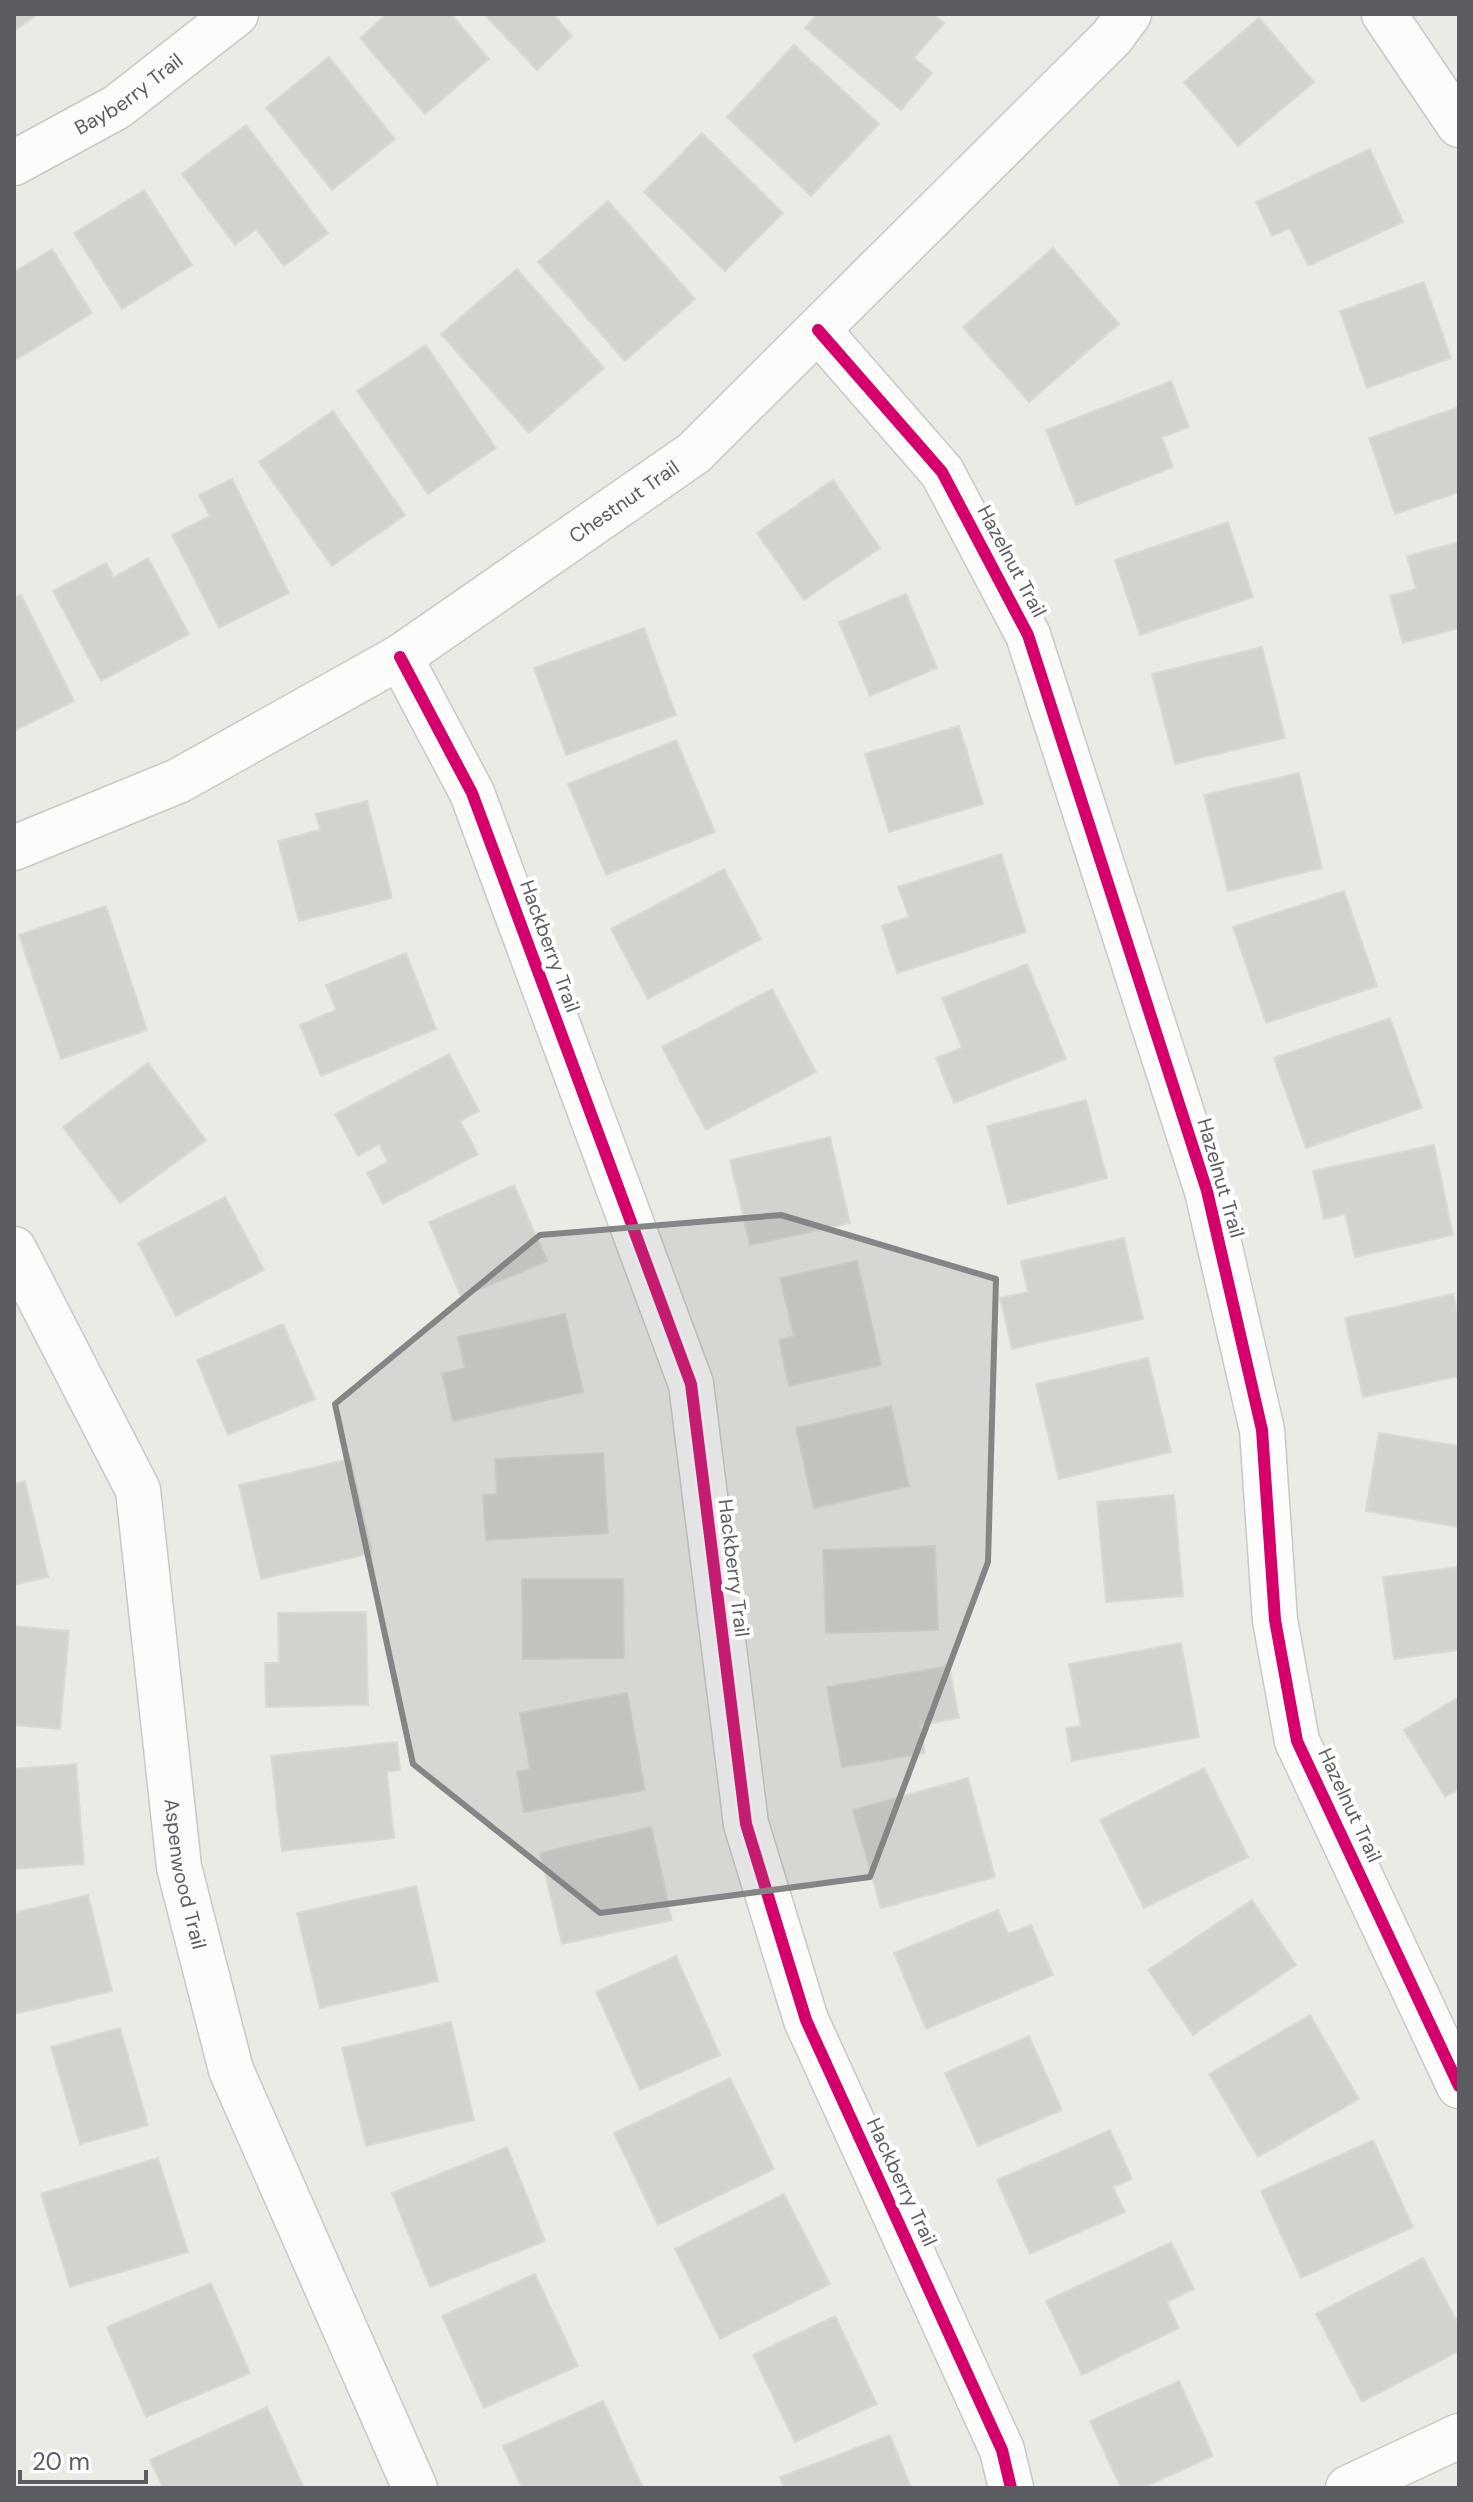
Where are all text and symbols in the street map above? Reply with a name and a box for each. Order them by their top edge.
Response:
street label: Bayberry Trail [70,47,188,141]
street label: Chestnut Trail [564,454,684,549]
street label: Hazelnut Trail [972,501,1052,621]
street label: Hackberry Trail [514,876,586,1016]
street label: Hazelnut Trail [1192,1115,1250,1241]
street label: Hackberry Trail [713,1498,755,1638]
street label: Hazelnut Trail [1312,1744,1388,1866]
street label: Aspenwood Trail [159,1797,212,1952]
street label: Hackberry Trail [861,2114,943,2250]
scale bar [20,2434,146,2484]
text: 20 m [32,2446,90,2477]

